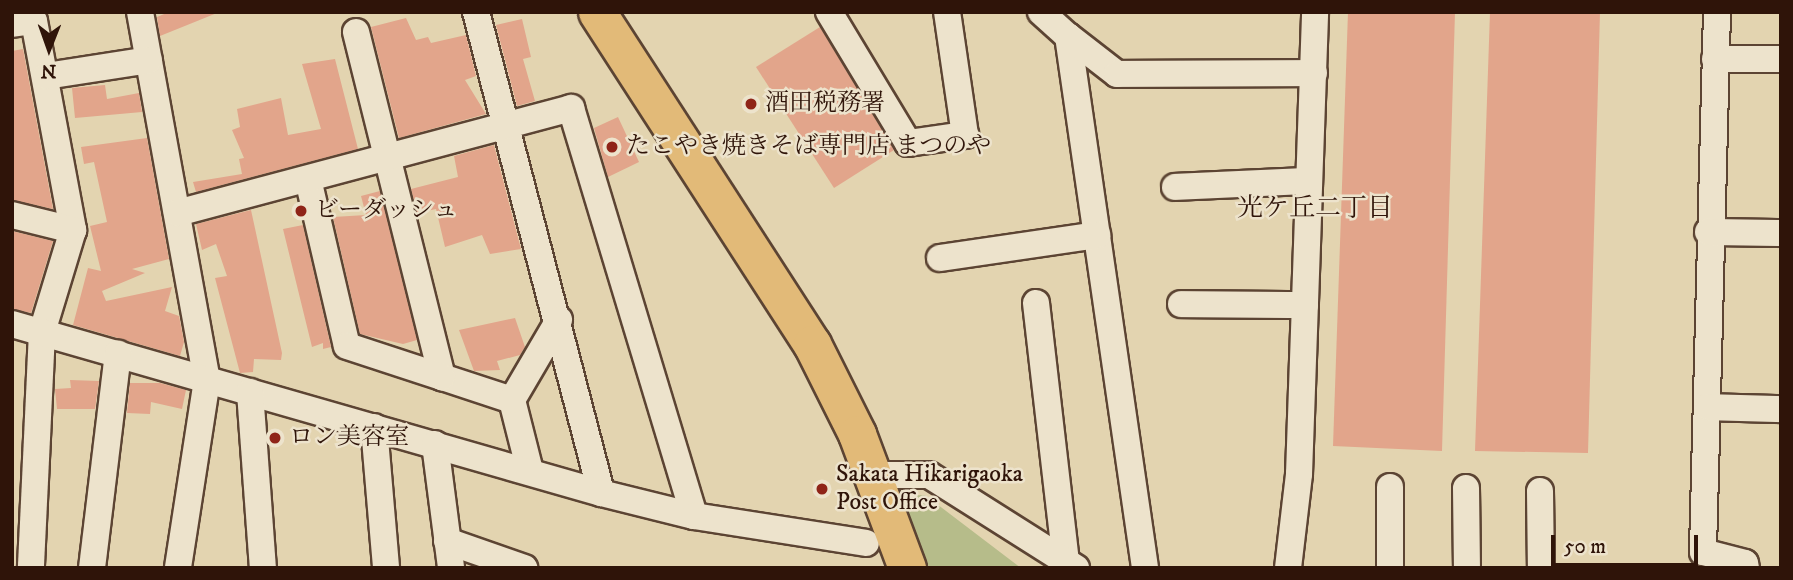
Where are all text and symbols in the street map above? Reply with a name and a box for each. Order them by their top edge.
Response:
north arrow [14,14,84,84]
text: N [41,59,57,82]
place label: 酒田税務署 [765,90,885,118]
marker: 酒田税務署 [743,96,759,112]
place label: たこやき焼きそば専門店 まつのや [626,133,991,161]
marker: たこやき焼きそば専門店 まつのや [604,139,620,155]
district label: 光ケ丘二丁目 [1237,193,1393,225]
place label: ビーダッシュ [315,197,458,225]
marker: ビーダッシュ [293,203,309,219]
place label: ロン美容室 [289,424,409,452]
marker: ロン美容室 [267,430,283,446]
place label: Sakata Hikarigaoka Post Office [836,461,1023,517]
marker: Sakata Hikarigaoka Post Office [814,481,830,497]
scale bar [1555,520,1702,564]
text: 50 m [1564,534,1606,560]

